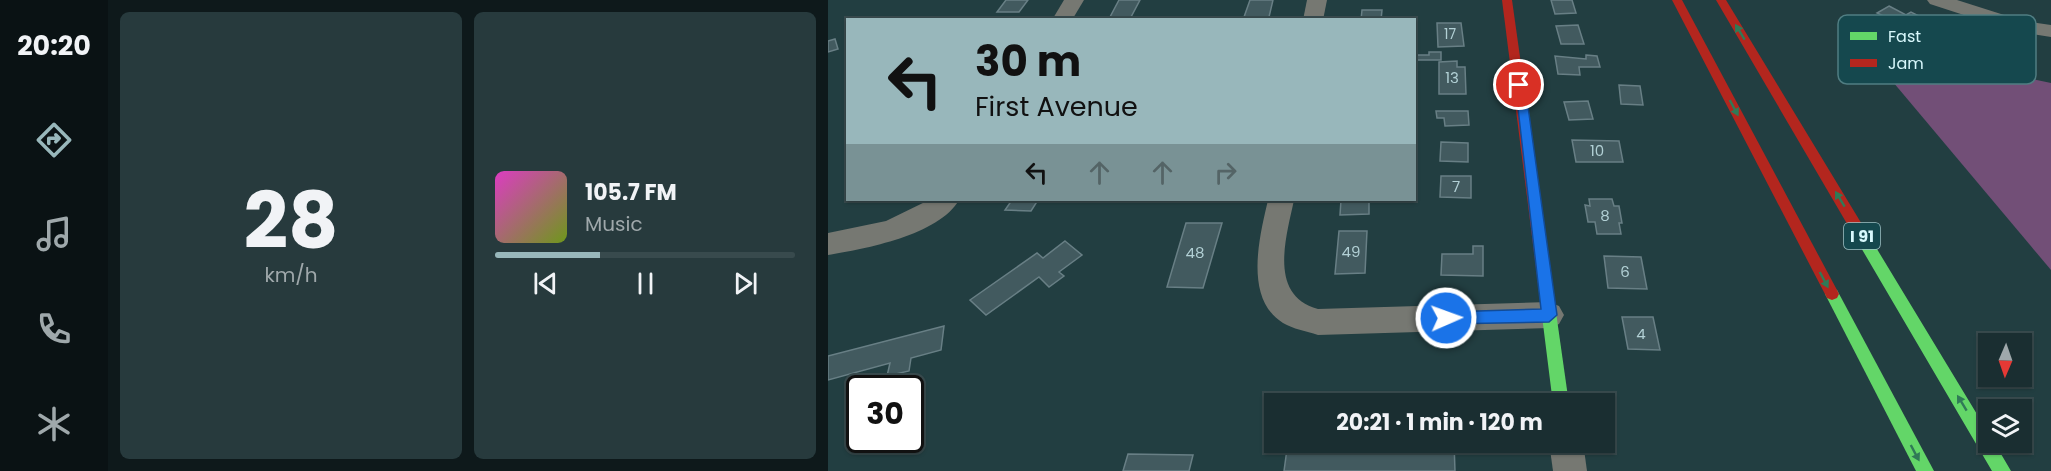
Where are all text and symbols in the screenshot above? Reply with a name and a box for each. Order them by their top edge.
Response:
legend [1838,15,2036,84]
house number: 17 [1444,24,1456,44]
one-way arrow [1734,24,1745,40]
text: Fast [1888,25,1921,48]
text: 20:20 [17,27,91,64]
text: 30 m [975,32,1081,91]
icon: left [876,42,954,120]
text: Jam [1888,52,1924,75]
pin [1493,59,1544,110]
house number: 13 [1445,67,1459,88]
icon: arrive [1502,68,1535,101]
text: First Avenue [975,88,1138,125]
one-way arrow [1729,99,1739,116]
icon: directions [33,119,75,161]
house number: 10 [1590,140,1604,161]
icon: left [1020,156,1053,189]
icon: ahead [1083,156,1116,189]
icon: ahead [1146,156,1179,189]
icon: right [1209,156,1242,189]
text: 28 [243,166,339,275]
house number: 7 [1452,176,1460,197]
text: 105.7 FM [585,177,677,208]
one-way arrow [1835,190,1845,207]
house number: 8 [1600,205,1610,226]
text: Music [585,210,643,238]
icon: music [33,213,75,255]
road number: I 91 [1844,223,1880,249]
house number: 49 [1342,241,1360,262]
house number: 48 [1186,242,1204,263]
text: km/h [264,261,318,289]
house number: 6 [1620,261,1630,282]
icon: previous [529,267,562,300]
icon: pause [629,267,662,300]
icon: next [729,267,762,300]
one-way arrow [1819,271,1829,289]
position arrow [1414,286,1478,350]
icon: phone [33,308,75,350]
house number: 4 [1636,323,1646,344]
north arrow [1978,333,2032,387]
map controls [1978,333,2032,453]
speed limit sign: 30 [846,375,924,453]
one-way arrow [1956,395,1967,411]
button: layers [1978,399,2032,453]
icon: climate [33,403,75,445]
text: 20:21 · 1 min · 120 m [1336,407,1543,438]
one-way arrow [1910,444,1920,461]

